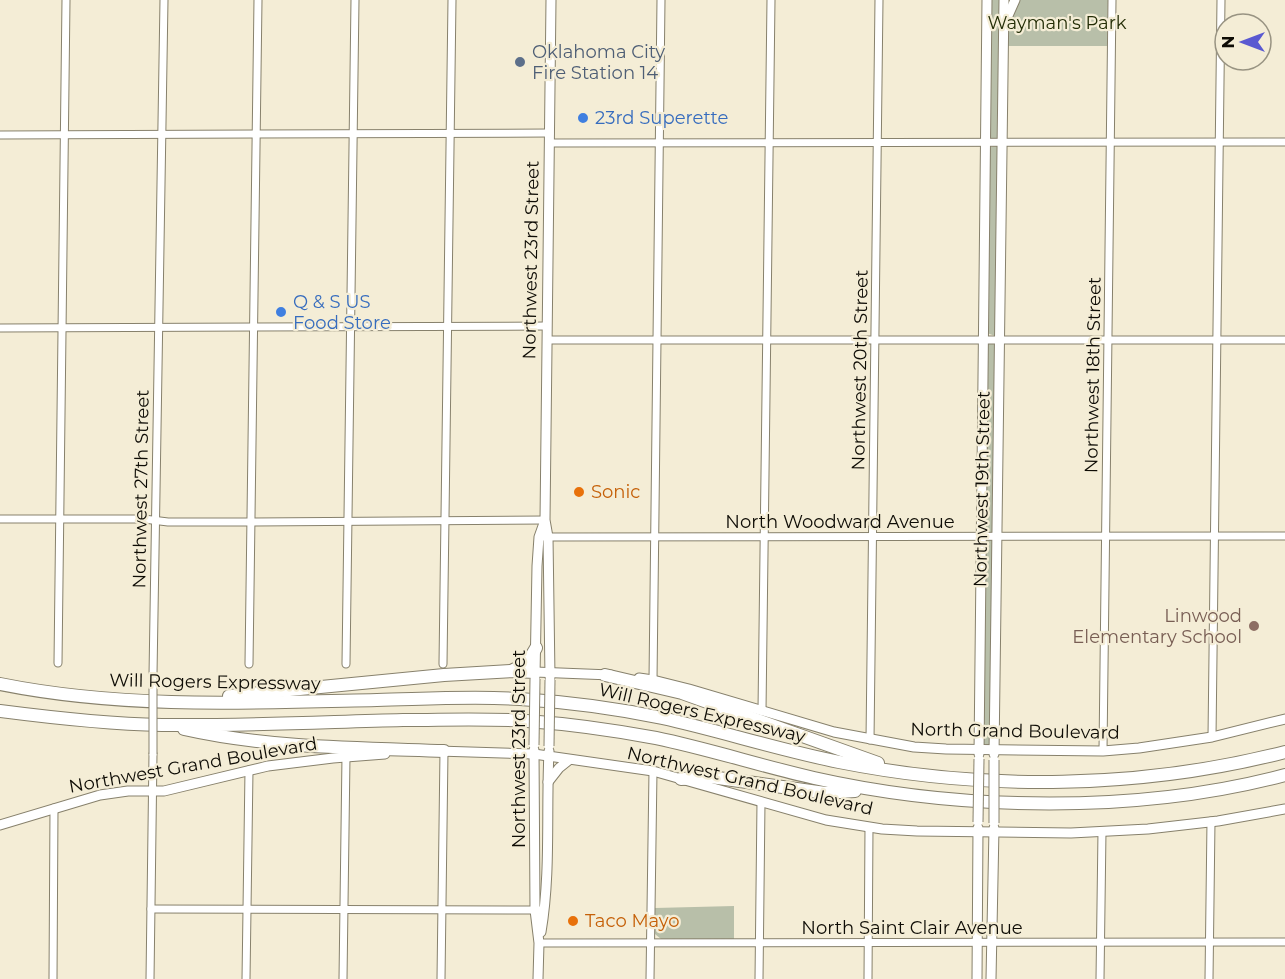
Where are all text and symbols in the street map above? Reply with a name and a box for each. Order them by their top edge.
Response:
park label: Wayman's Park [987,12,1127,34]
north arrow [1213,12,1273,72]
text: N [1219,36,1238,48]
place label: Oklahoma City Fire Station 14 [532,41,665,84]
marker: Oklahoma City Fire Station 14 [513,55,527,69]
place label: 23rd Superette [595,107,728,129]
marker: 23rd Superette [576,111,590,125]
street label: Northwest 23rd Street [518,161,544,359]
street label: Northwest 20th Street [847,269,873,471]
street label: Northwest 18th Street [1080,277,1106,473]
place label: Q & S US Food Store [293,291,391,334]
marker: Q & S US Food Store [274,305,288,319]
street label: Northwest 27th Street [128,389,154,589]
street label: Northwest 19th Street [969,391,995,587]
place label: Sonic [591,481,641,503]
marker: Sonic [572,485,586,499]
street label: North Woodward Avenue [725,511,955,533]
place label: Linwood Elementary School [1072,605,1242,648]
marker: Linwood Elementary School [1247,619,1261,633]
street label: Northwest 23rd Street [508,650,530,848]
street label: Will Rogers Expressway [109,669,321,695]
street label: Will Rogers Expressway [597,678,808,748]
street label: North Grand Boulevard [910,718,1120,744]
street label: Northwest Grand Boulevard [67,732,319,798]
street label: Northwest Grand Boulevard [625,742,875,820]
place label: Taco Mayo [585,910,680,932]
marker: Taco Mayo [566,914,580,928]
street label: North Saint Clair Avenue [801,917,1023,939]

